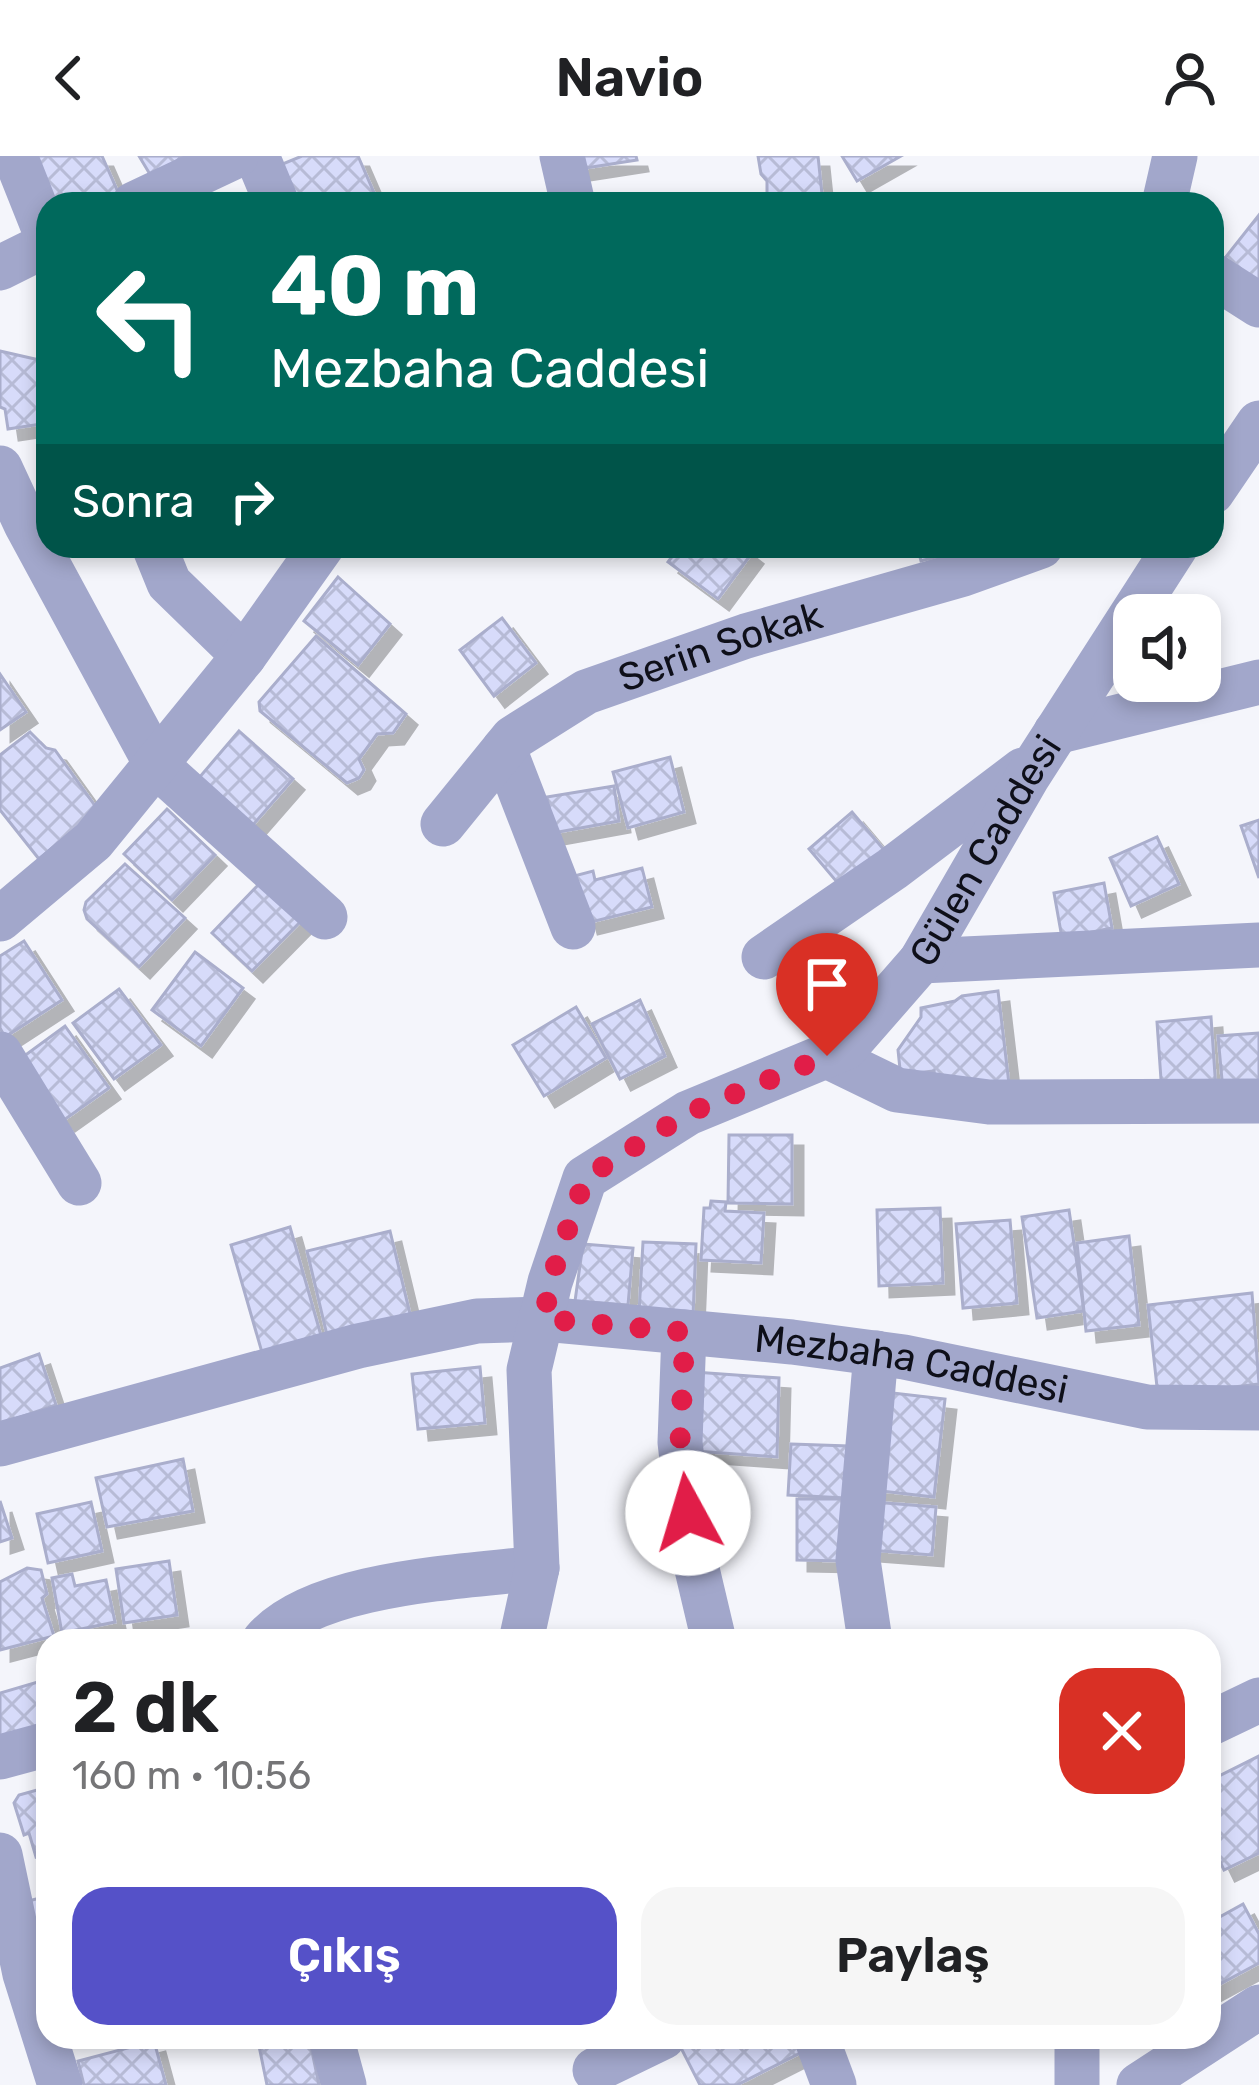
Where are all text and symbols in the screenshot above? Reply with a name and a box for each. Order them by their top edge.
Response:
icon: back [36,45,102,111]
icon: person [1157,45,1223,111]
text: Navio [556,46,703,110]
text: 40 m [270,236,479,336]
icon: left [72,240,228,396]
text: Mezbaha Caddesi [270,337,709,401]
icon: right [219,468,285,534]
text: Sonra [72,475,195,528]
street label: Serin Sokak [612,592,827,702]
map controls [1113,594,1221,702]
button: sound [1113,594,1221,702]
street label: Gülen Caddesi [900,727,1071,974]
pin [776,933,878,1056]
icon: arrive [794,951,860,1017]
street label: Mezbaha Caddesi [752,1316,1072,1413]
position arrow [625,1450,751,1576]
text: 2 dk [72,1665,219,1750]
button: close [1059,1668,1185,1794]
text: 160 m · 10:56 [72,1753,311,1799]
button: Çıkış [72,1887,617,2025]
button: Paylaş [641,1887,1185,2025]

